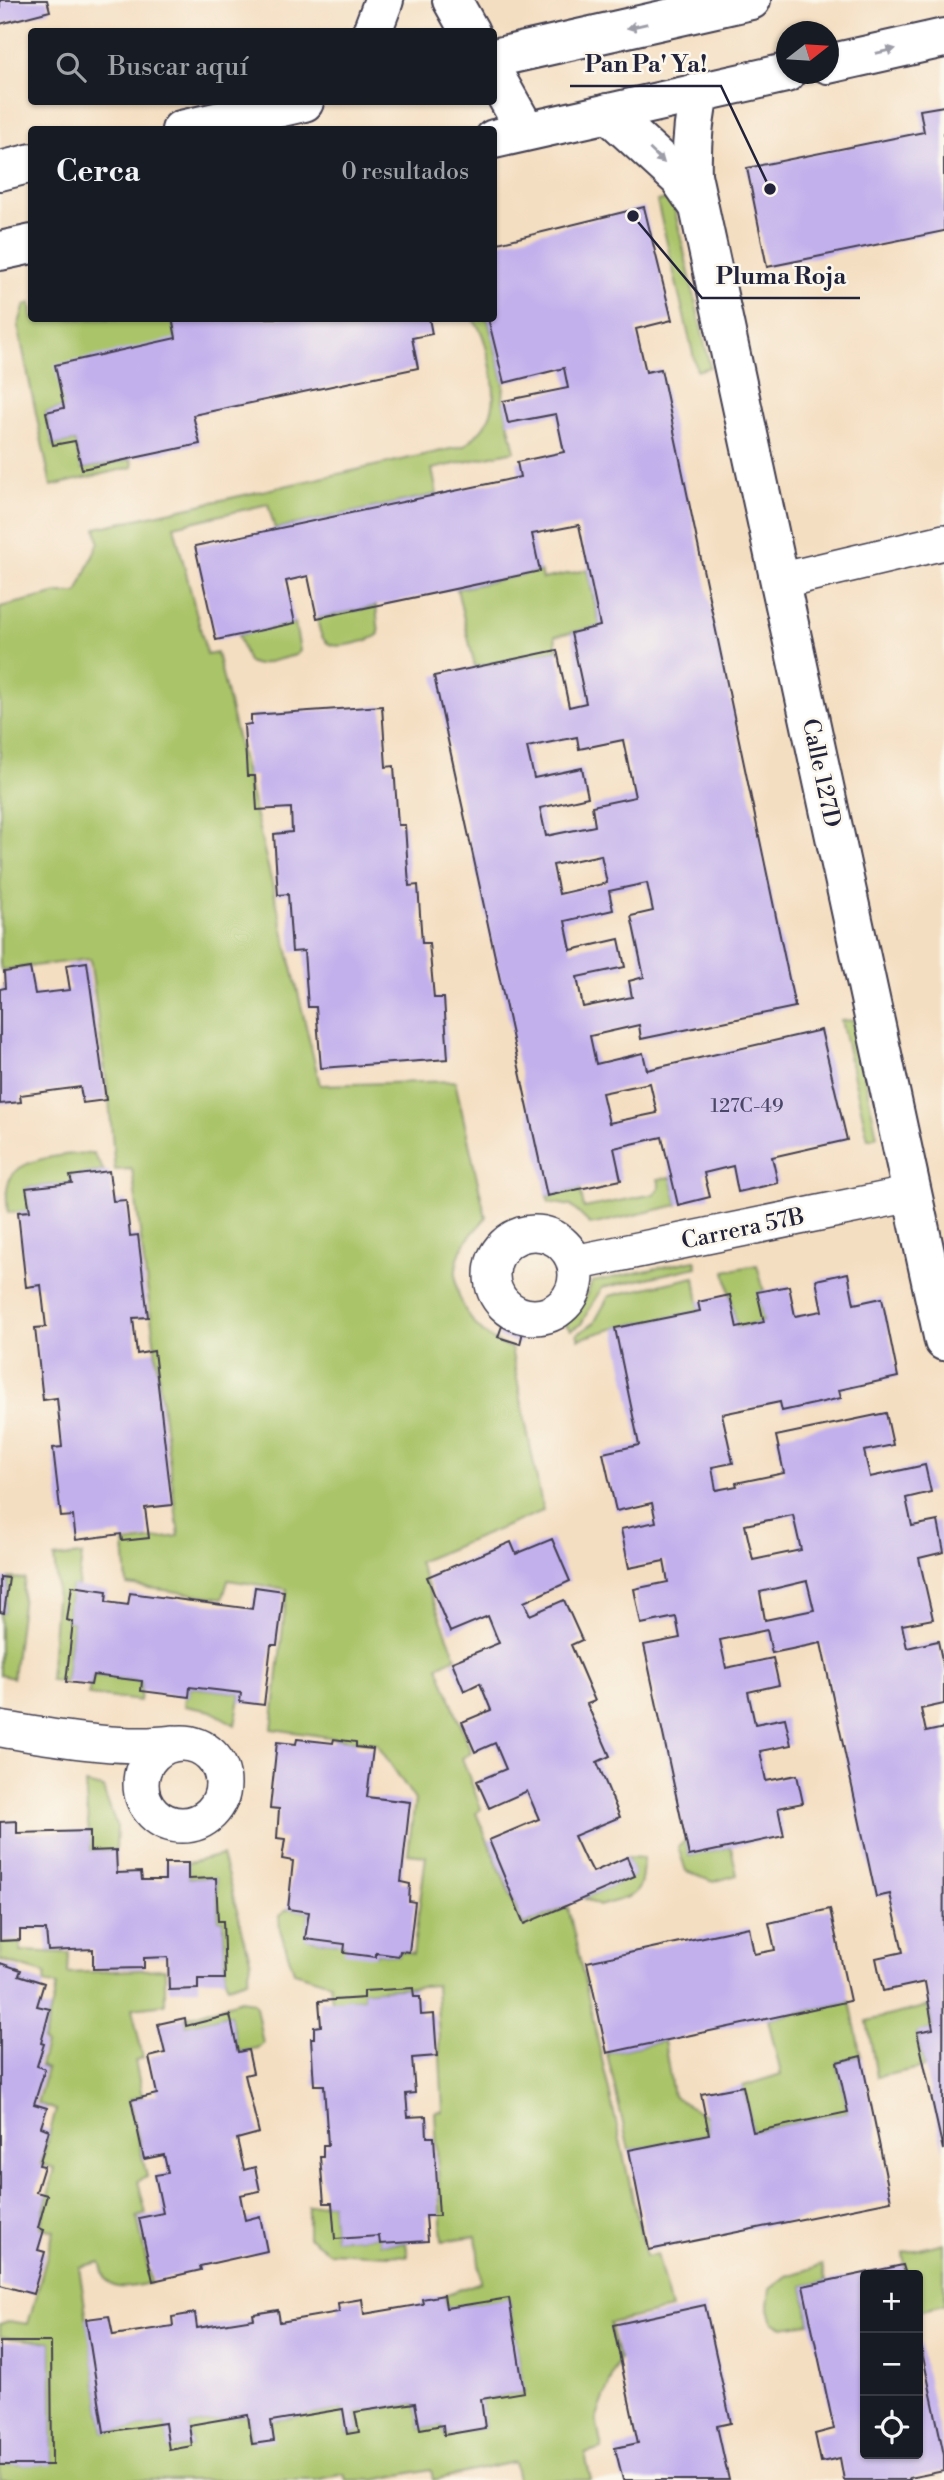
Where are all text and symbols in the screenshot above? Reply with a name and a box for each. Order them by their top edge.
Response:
one-way arrow [626,20,648,31]
north arrow [776,21,839,84]
search box [28,28,497,105]
callout: Pan Pa' Ya! [570,41,721,86]
one-way arrow [875,45,897,56]
icon: search [52,48,90,86]
text: Pan Pa' Ya! [585,50,707,80]
text: Buscar aquí [108,51,248,83]
one-way arrow [648,148,665,164]
text: Cerca [56,153,140,191]
text: 0 resultados [341,158,469,186]
callout: Pluma Roja [702,253,860,298]
text: Pluma Roja [716,262,847,292]
street label: Calle 127D [796,716,846,830]
house number: 127C-49 [711,1094,783,1118]
street label: Carrera 57B [679,1202,807,1256]
map controls [860,2270,923,2459]
button: + [860,2270,923,2333]
button: − [860,2333,923,2396]
button: locate [860,2396,923,2459]

